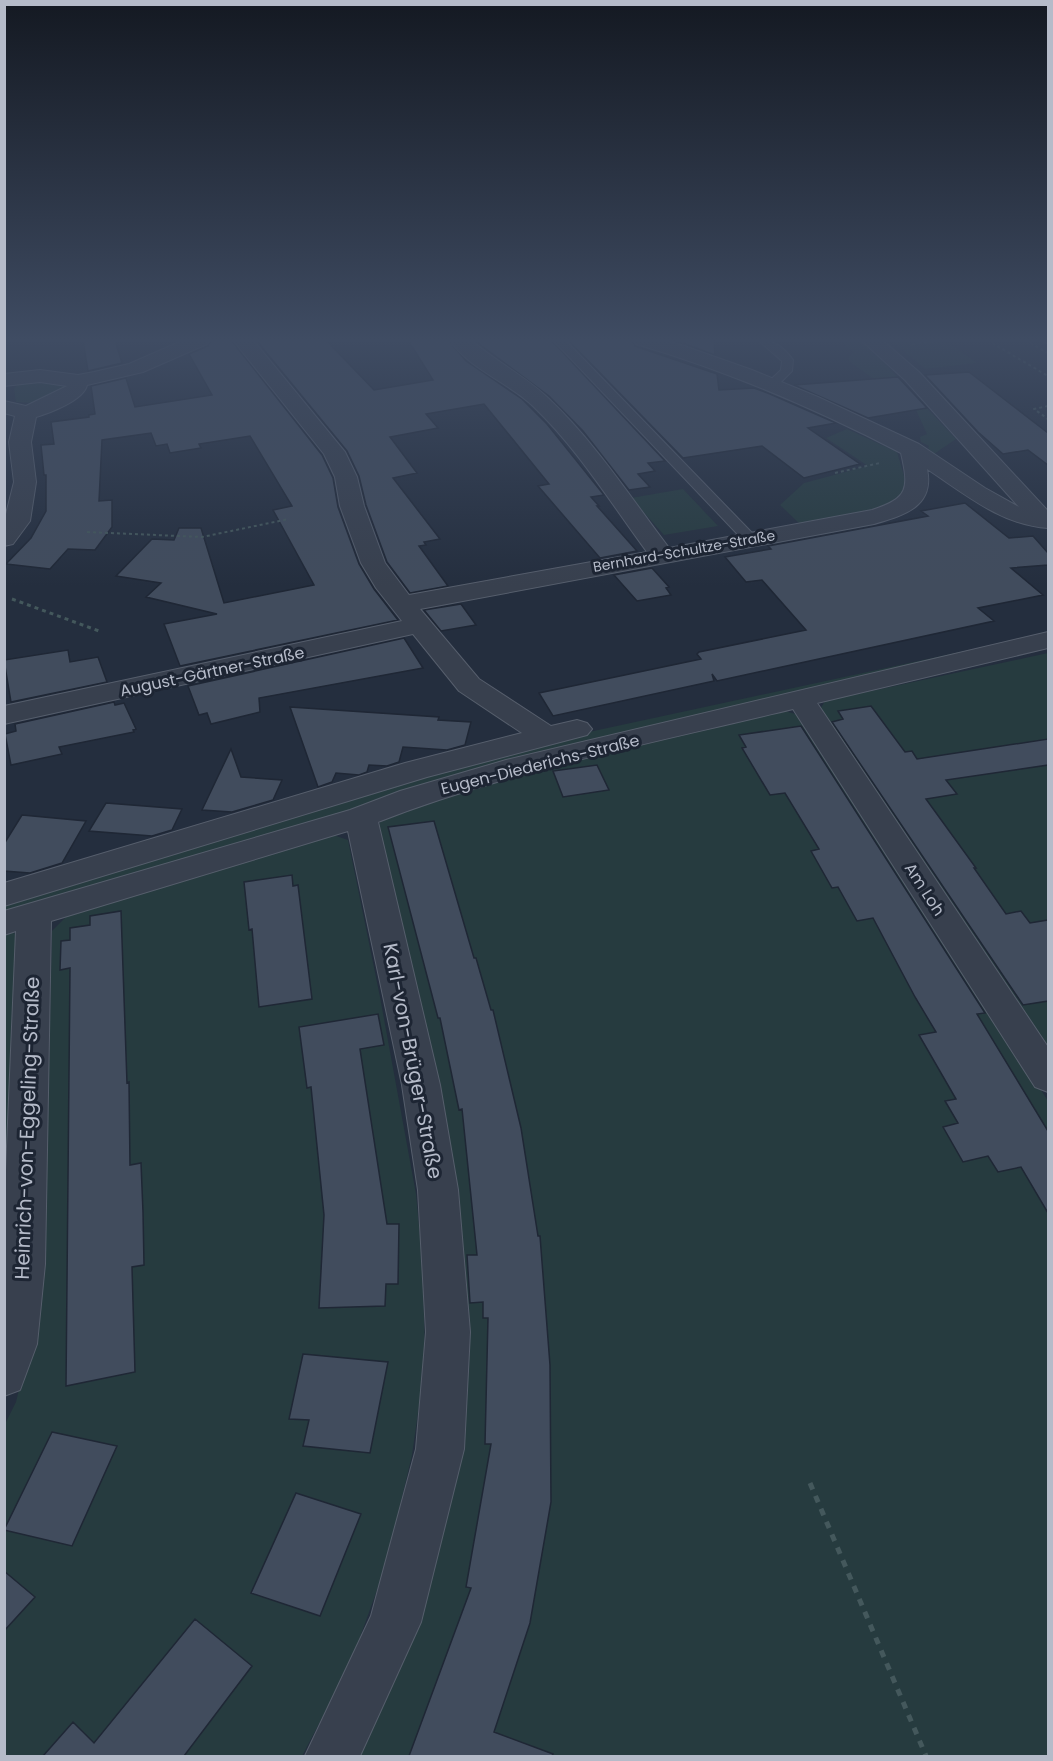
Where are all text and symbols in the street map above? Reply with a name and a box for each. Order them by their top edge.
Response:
street label: Bernhard-Schultze-Straße [591,525,777,577]
street label: August-Gärtner-Straße [118,641,306,702]
street label: Eugen-Diederichs-Straße [438,729,642,800]
street label: Am Loh [899,858,950,920]
street label: Karl-von-Brüger-Straße [376,941,450,1181]
street label: Heinrich-von-Eggeling-Straße [8,976,46,1280]

